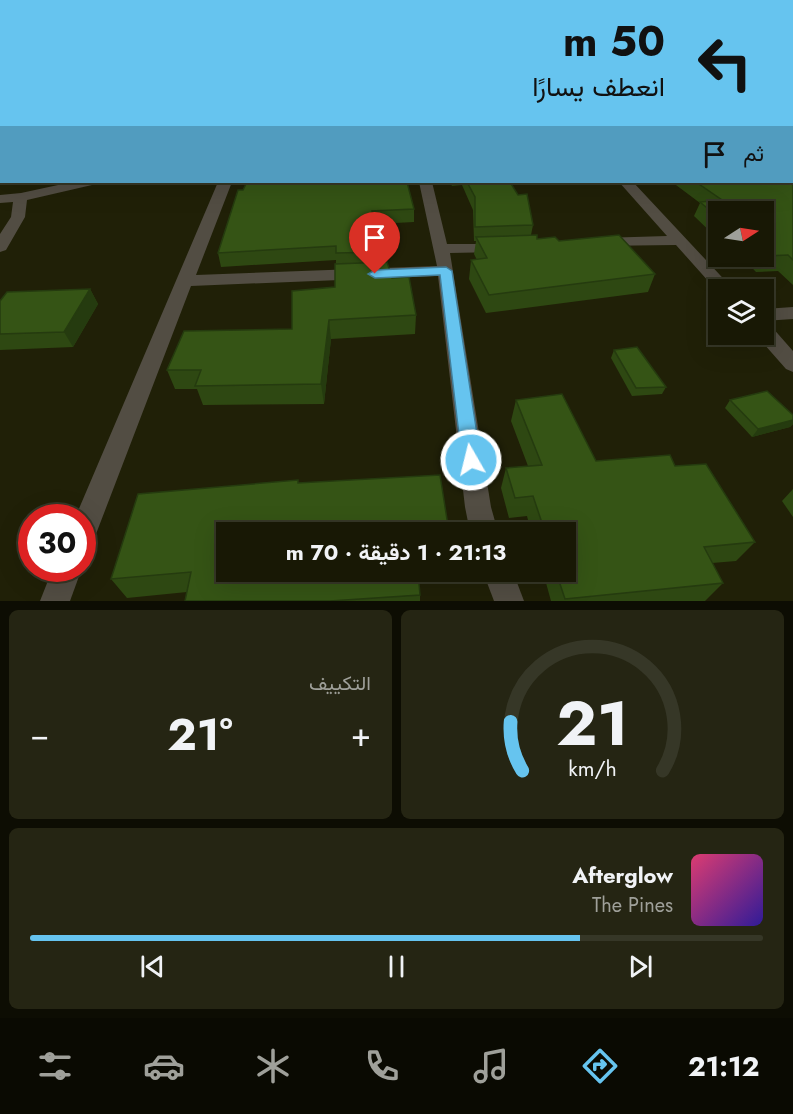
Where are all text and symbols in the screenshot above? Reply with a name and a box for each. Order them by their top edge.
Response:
text: 50 m [563,11,665,72]
icon: left [686,24,764,102]
text: انعطف يسارًا [532,67,665,106]
text: ثم [743,137,764,169]
icon: arrive [698,138,731,171]
north arrow [708,201,774,267]
map controls [708,201,774,345]
pin [349,212,400,274]
icon: arrive [358,221,391,254]
button: layers [708,279,774,345]
position arrow [439,428,503,492]
speed limit sign: 30 [18,504,96,582]
text: 21:13 · 1 دقيقة · 70 m [286,536,506,568]
text: التكييف [309,669,371,698]
text: 21 [556,678,629,768]
text: 21° [167,702,233,767]
text: − [30,711,49,758]
text: + [351,711,371,758]
text: km/h [568,754,617,785]
text: Afterglow [572,859,673,891]
text: The Pines [592,891,673,920]
icon: previous [136,950,169,983]
icon: pause [380,950,413,983]
icon: next [624,950,657,983]
icon: filters [34,1045,76,1087]
icon: car [143,1045,185,1087]
icon: climate [252,1045,294,1087]
icon: phone [361,1045,403,1087]
icon: music [470,1045,512,1087]
icon: directions [579,1045,621,1087]
text: 21:12 [688,1047,759,1086]

